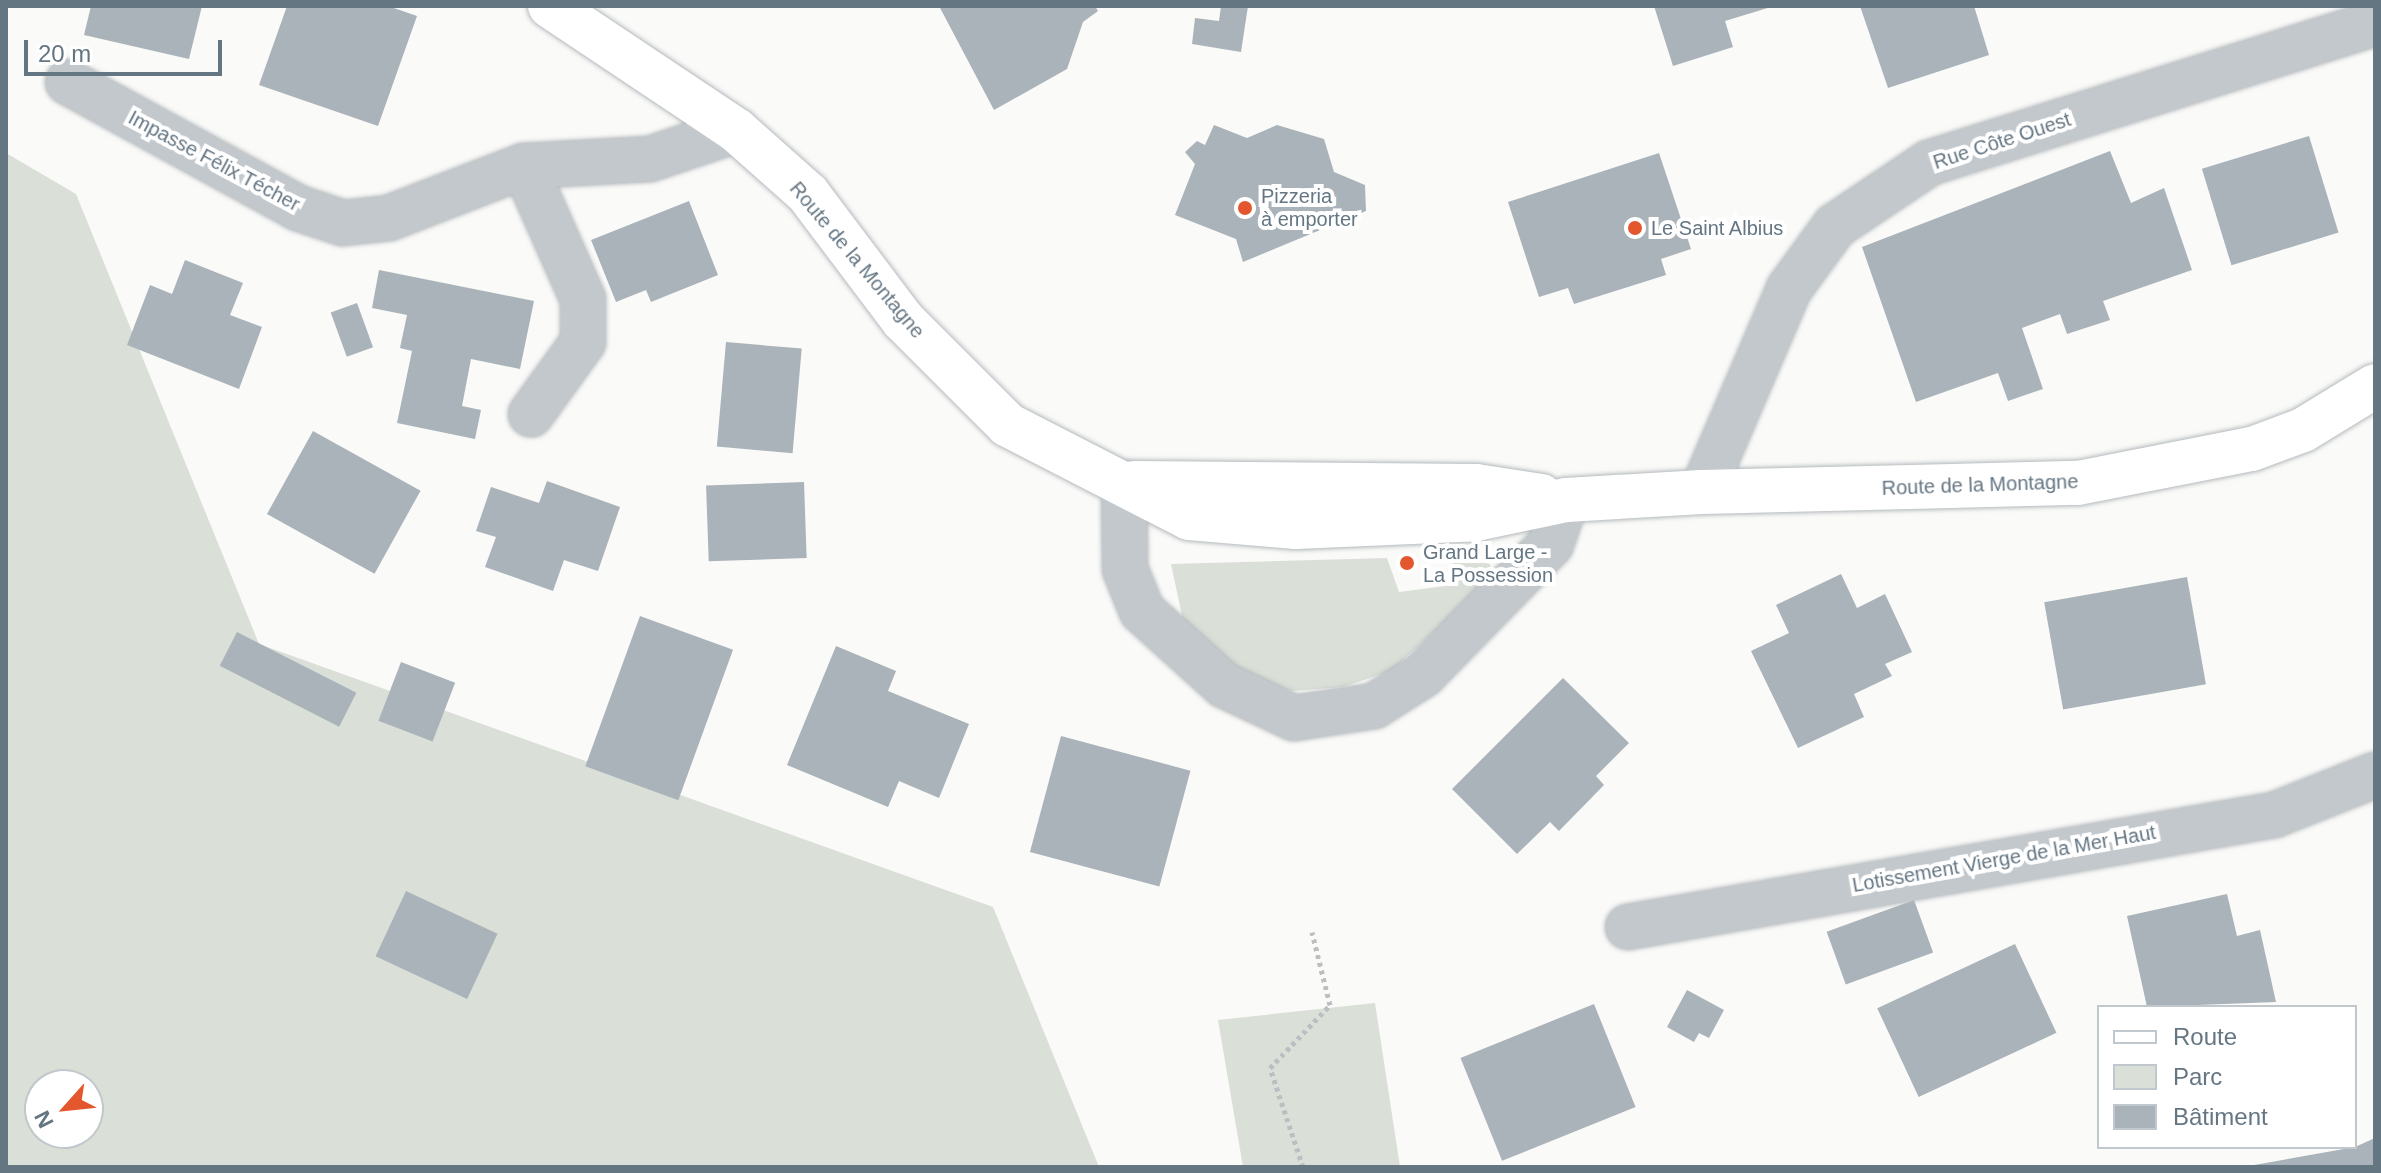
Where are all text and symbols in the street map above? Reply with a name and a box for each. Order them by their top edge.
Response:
scale bar [28,24,226,74]
text: 20 m [38,40,91,67]
street label: Impasse Félix Técher [124,106,304,216]
street label: Rue Côte Ouest [1930,107,2074,175]
street label: Route de la Montagne [785,177,929,343]
place label: Pizzeria à emporter [1261,184,1358,231]
marker: Pizzeria à emporter [1236,199,1254,217]
place label: Le Saint Albius [1651,216,1784,240]
marker: Le Saint Albius [1626,219,1644,237]
street label: Route de la Montagne [1881,470,2079,500]
place label: Grand Large - La Possession [1423,540,1553,587]
marker: Grand Large - La Possession [1398,554,1416,572]
street label: Lotissement Vierge de la Mer Haut [1850,820,2158,898]
legend [2097,1005,2357,1149]
text: Route [2173,1023,2237,1050]
text: Parc [2173,1063,2222,1090]
north arrow [24,1069,104,1149]
text: Bâtiment [2173,1103,2268,1130]
text: N [29,1106,59,1132]

